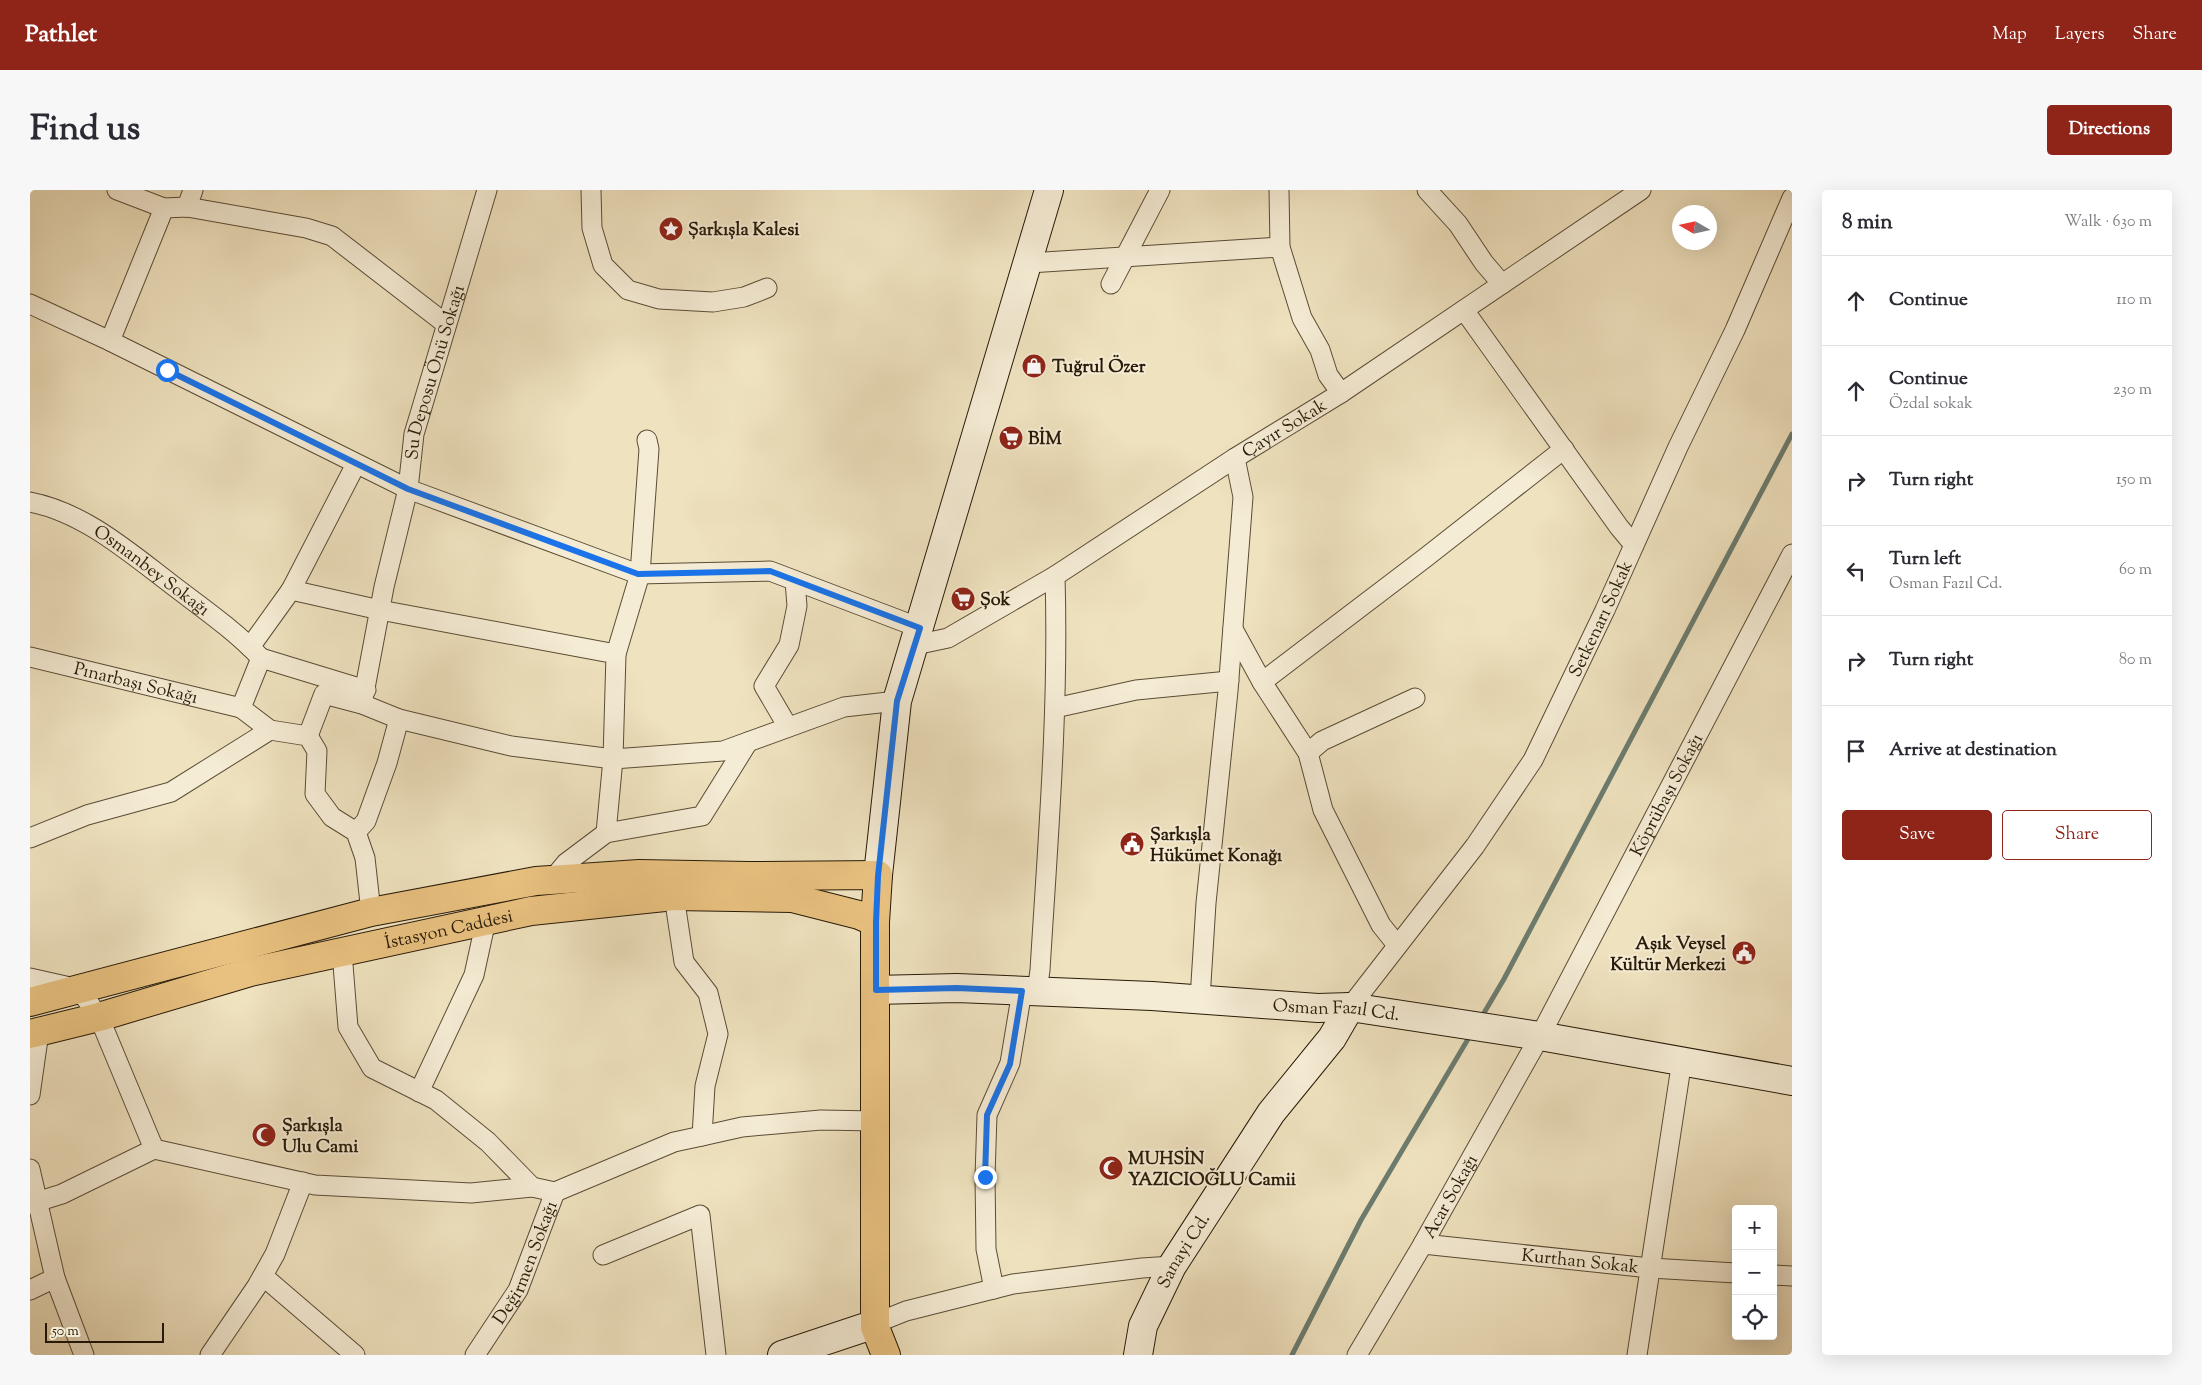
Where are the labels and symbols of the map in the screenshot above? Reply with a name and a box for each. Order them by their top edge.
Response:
north arrow [1672,205,1717,250]
place icon: Şarkışla Kalesi [658,216,684,242]
place label: Şarkışla Kalesi [688,218,800,244]
street label: Su Deposu Önü Sokağı [400,282,473,461]
shop icon: Tuğrul Özer [1021,353,1047,379]
place label: Tuğrul Özer [1052,354,1146,381]
route start [156,359,179,382]
street label: Çayır Sokak [1238,394,1333,466]
supermarket icon: BİM [998,425,1024,451]
place label: BİM [1028,426,1062,453]
street label: Osmanbey Sokağı [88,520,214,624]
street label: Setkenarı Sokak [1564,557,1640,682]
supermarket icon: Şok [950,586,976,612]
place label: Şok [980,588,1010,614]
street label: Pınarbaşı Sokağı [71,657,200,712]
street label: Köprübaşı Sokağı [1625,730,1711,862]
place label: Şarkışla Hükümet Konağı [1150,823,1283,870]
public building icon: Şarkışla Hükümet Konağı [1119,831,1145,857]
street label: İstasyon Caddesi [383,904,516,957]
place label: Aşık Veysel Kültür Merkezi [1610,932,1727,979]
public building icon: Aşık Veysel Kültür Merkezi [1731,940,1757,966]
street label: Osman Fazıl Cd. [1272,994,1401,1029]
place label: Şarkışla Ulu Cami [282,1114,359,1161]
mosque icon: Şarkışla Ulu Cami [251,1122,277,1148]
place label: MUHSİN YAZICIOĞLU Camii [1128,1146,1297,1194]
street label: Acar Sokağı [1418,1150,1486,1244]
mosque icon: MUHSİN YAZICIOĞLU Camii [1098,1155,1124,1181]
route end [974,1166,997,1189]
street label: Değirmen Sokağı [488,1198,565,1330]
street label: Sanayi Cd. [1152,1209,1218,1293]
street label: Kurthan Sokak [1520,1243,1640,1282]
scale bar [45,1320,164,1343]

